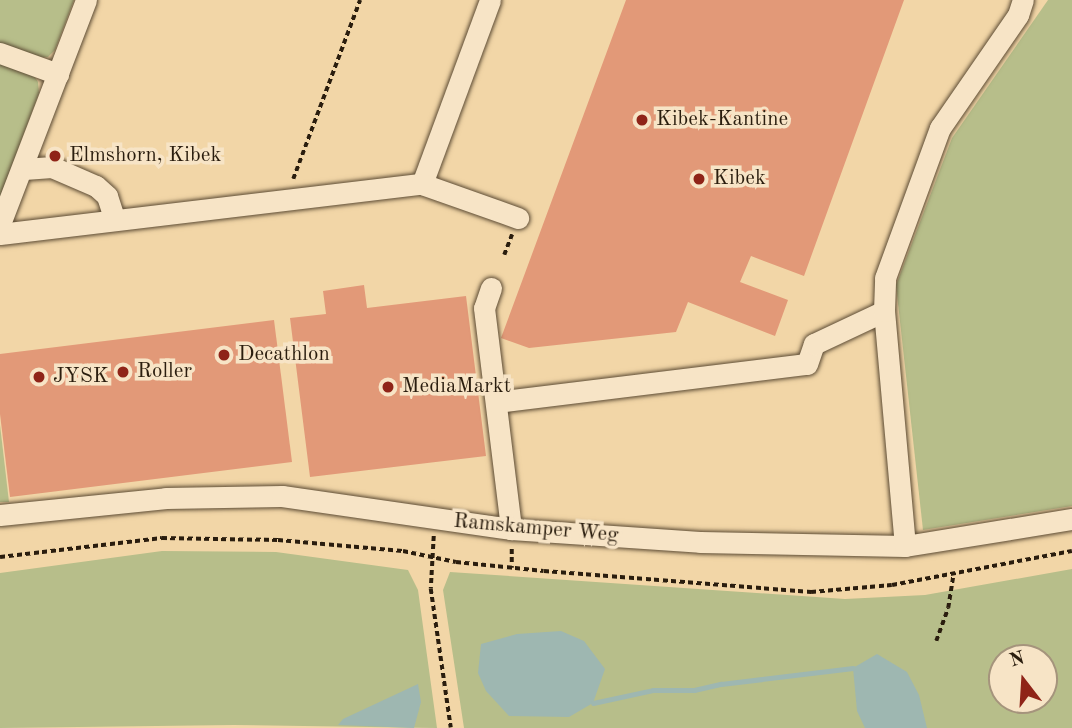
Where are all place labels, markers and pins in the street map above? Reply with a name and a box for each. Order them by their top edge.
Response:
place label: Kibek-Kantine [656,107,788,133]
marker: Kibek-Kantine [634,112,650,128]
place label: Elmshorn, Kibek [69,143,221,169]
marker: Elmshorn, Kibek [47,148,63,164]
place label: Kibek [713,166,766,192]
marker: Kibek [691,171,707,187]
place label: Decathlon [238,342,330,368]
marker: Decathlon [216,347,232,363]
place label: Roller [137,359,192,385]
place label: JYSK [53,364,109,390]
marker: Roller [115,364,131,380]
marker: JYSK [31,369,47,385]
place label: MediaMarkt [402,374,511,400]
marker: MediaMarkt [380,379,396,395]

